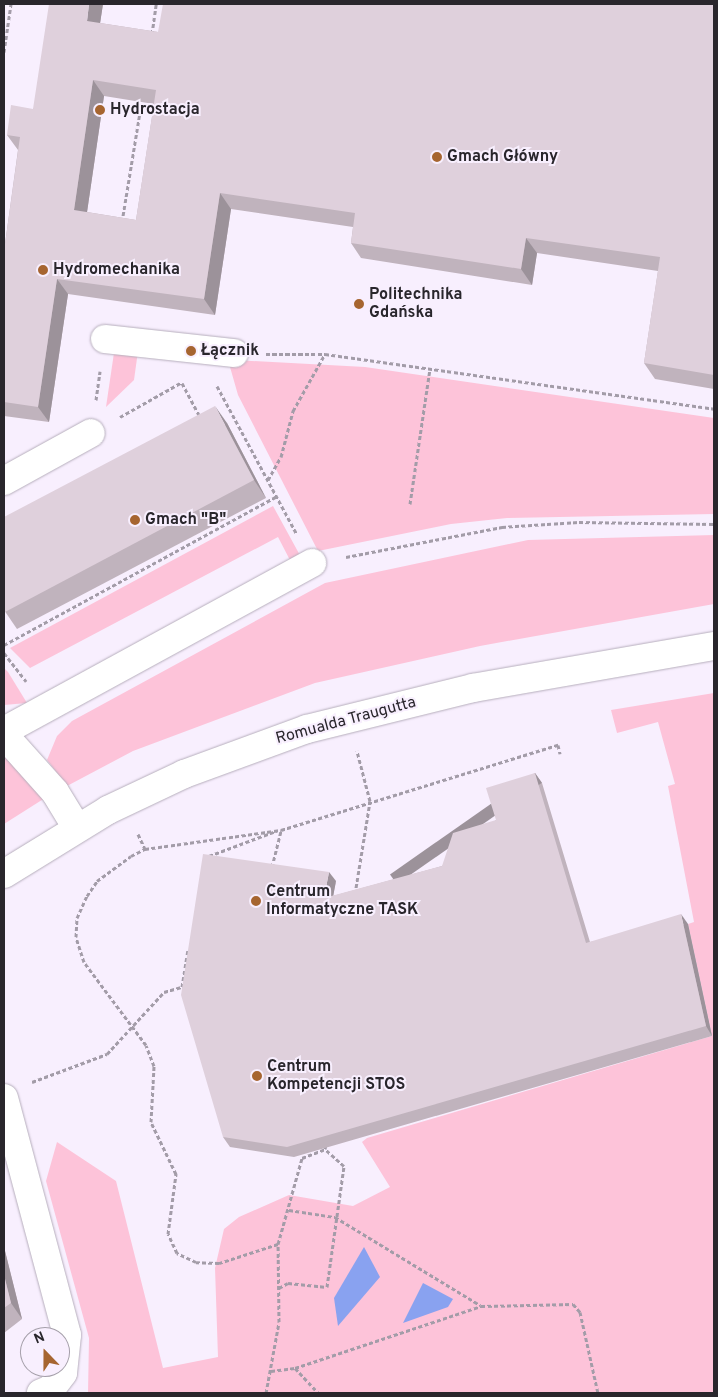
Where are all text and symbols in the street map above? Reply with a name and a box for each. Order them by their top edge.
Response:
place label: Hydrostacja [110,100,200,120]
marker: Hydrostacja [94,104,106,116]
place label: Gmach Główny [447,147,558,167]
marker: Gmach Główny [431,151,443,163]
place label: Hydromechanika [53,260,180,280]
marker: Hydromechanika [37,264,49,276]
place label: Politechnika Gdańska [369,285,463,323]
marker: Politechnika Gdańska [353,298,365,310]
place label: Łącznik [201,341,259,361]
marker: Łącznik [185,345,197,357]
place label: Gmach "B" [145,510,226,530]
marker: Gmach "B" [129,514,141,526]
street label: Romualda Traugutta [274,693,418,749]
place label: Centrum Informatyczne TASK [266,882,418,920]
marker: Centrum Informatyczne TASK [250,895,262,907]
place label: Centrum Kompetencji STOS [267,1057,405,1095]
marker: Centrum Kompetencji STOS [251,1070,263,1082]
north arrow [20,1327,70,1377]
text: N [32,1329,47,1348]

